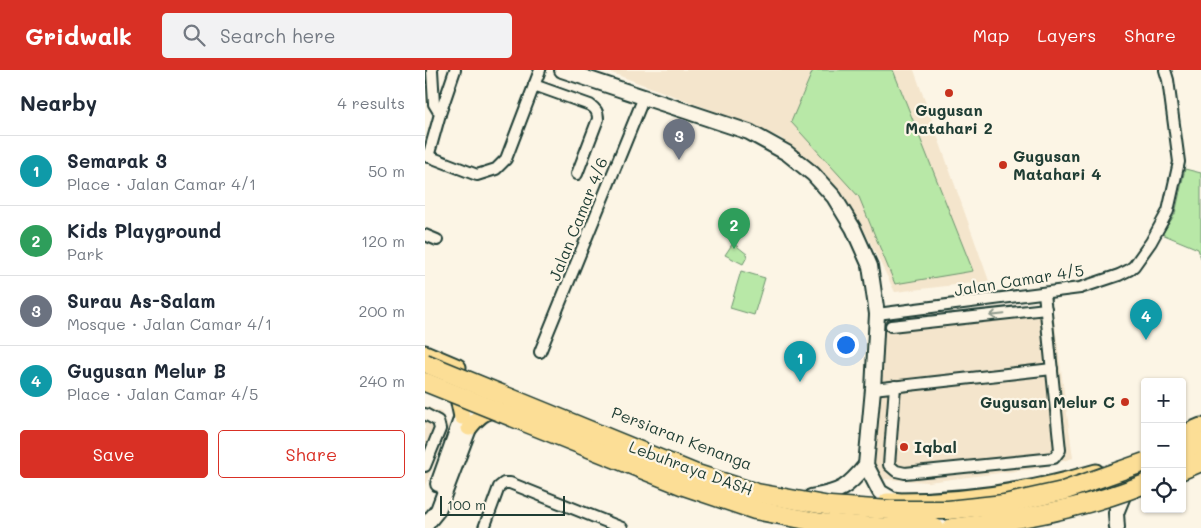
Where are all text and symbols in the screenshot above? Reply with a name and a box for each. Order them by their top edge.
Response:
search box [162,13,512,58]
text: Gridwalk [25,20,132,51]
icon: search [180,21,208,49]
text: Search here [220,23,336,48]
text: Map [973,23,1009,47]
text: Layers [1037,23,1096,47]
text: Share [1124,23,1176,47]
marker: Gugusan Matahari 2 [943,87,955,99]
text: Nearby [20,89,97,116]
text: 4 results [337,92,405,113]
place label: Gugusan Matahari 2 [905,99,993,138]
pin: 3 [663,119,695,160]
place label: Gugusan Matahari 4 [1013,145,1101,184]
text: Semarak 3 [67,148,167,173]
street label: Jalan Camar 4/6 [543,154,612,284]
marker: Gugusan Matahari 4 [997,159,1009,171]
text: 1 [32,160,40,181]
text: 50 m [368,160,405,181]
text: Place · Jalan Camar 4/1 [67,173,256,194]
pin: 2 [718,208,750,249]
text: Kids Playground [67,218,221,243]
text: 2 [32,230,40,251]
text: 120 m [361,230,405,251]
text: Park [67,243,103,264]
street label: Jalan Camar 4/5 [953,259,1085,300]
text: Surau As-Salam [67,288,215,313]
pin: 4 [1130,299,1162,340]
text: 3 [31,300,41,321]
text: 200 m [358,300,405,321]
one-way arrow [990,310,1006,319]
text: Mosque · Jalan Camar 4/1 [67,313,272,334]
your location [833,332,859,358]
pin: 1 [784,341,816,382]
text: Gugusan Melur B [67,358,226,383]
text: 4 [31,370,41,391]
text: 240 m [359,370,405,391]
map controls [1141,378,1186,513]
button: + [1141,378,1186,423]
text: Place · Jalan Camar 4/5 [67,383,258,404]
place label: Gugusan Melur C [980,391,1115,412]
marker: Gugusan Melur C [1119,396,1131,408]
street label: Persiaran Kenanga [609,401,755,474]
button: − [1141,423,1186,468]
button: Save [20,430,208,478]
button: Share [218,430,405,478]
street label: Lebuhraya DASH [626,435,756,500]
place label: Iqbal [914,436,957,457]
marker: Iqbal [898,441,910,453]
button: locate [1141,468,1186,513]
scale bar [440,493,565,516]
text: 100 m [447,495,486,514]

